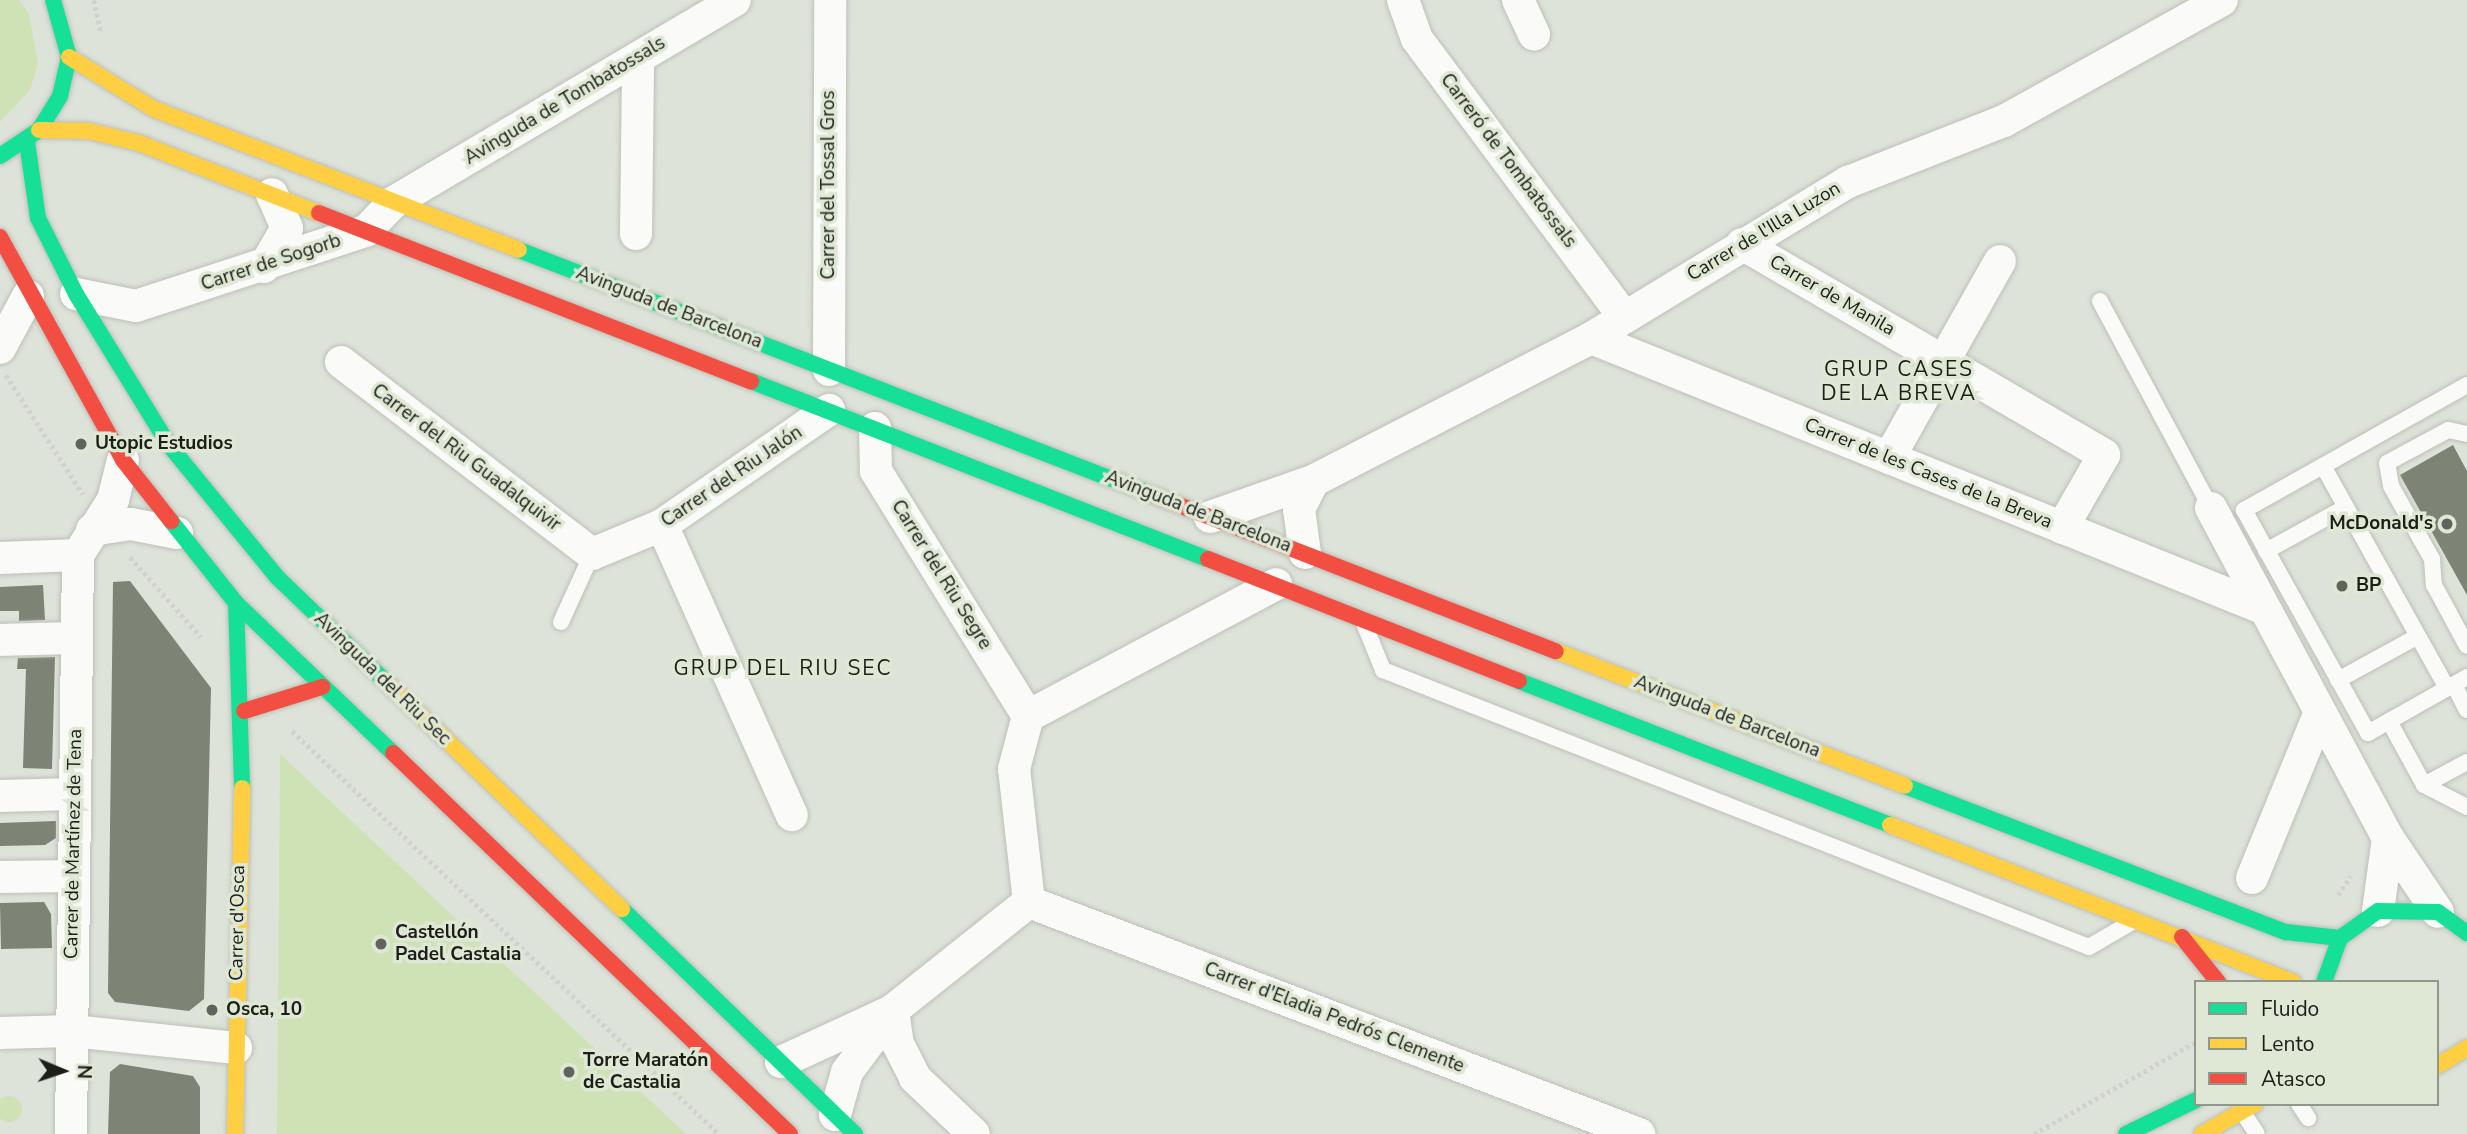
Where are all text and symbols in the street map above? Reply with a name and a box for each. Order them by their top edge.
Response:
street label: Avinguda de Tombatossals [460,32,670,170]
street label: Carreró de Tombatossals [1435,69,1581,253]
street label: Carrer del Tossal Gros [818,90,840,280]
street label: Carrer de l'Illa Luzon [1683,177,1845,287]
street label: Carrer de Sogorb [198,230,344,296]
street label: Carrer de Manila [1765,251,1899,341]
street label: Avinguda de Barcelona [573,262,765,354]
district label: GRUP CASES DE LA BREVA [1822,356,1976,406]
street label: Carrer del Riu Guadalquivir [367,380,565,536]
street label: Carrer de les Cases de la Breva [1801,414,2055,534]
street label: Carrer del Riu Jalón [657,421,807,533]
place label: Utopic Estudios [95,433,233,455]
marker: Utopic Estudios [73,436,89,452]
street label: Avinguda de Barcelona [1102,466,1294,558]
street label: Carrer del Riu Segre [886,496,996,654]
place label: McDonald's [2329,513,2433,535]
marker: McDonald's [2439,516,2455,532]
place label: BP [2356,575,2381,597]
marker: BP [2334,578,2350,594]
street label: Avinguda del Riu Sec [309,608,455,750]
district label: GRUP DEL RIU SEC [675,655,891,681]
street label: Avinguda de Barcelona [1631,671,1823,763]
street label: Carrer de Martínez de Tena [61,729,87,959]
street label: Carrer d'Osca [226,865,250,981]
place label: Castellón Padel Castalia [395,922,521,966]
marker: Castellón Padel Castalia [373,936,389,952]
street label: Carrer d'Eladia Pedrós Clemente [1201,958,1467,1078]
legend [2194,980,2439,1106]
text: Fluido [2261,995,2319,1023]
place label: Osca, 10 [226,999,302,1021]
marker: Osca, 10 [204,1002,220,1018]
text: Lento [2261,1030,2314,1058]
north arrow [28,1036,98,1106]
place label: Torre Maratón de Castalia [583,1050,708,1094]
text: N [71,1064,97,1079]
marker: Torre Maratón de Castalia [561,1064,577,1080]
text: Atasco [2261,1065,2326,1093]

